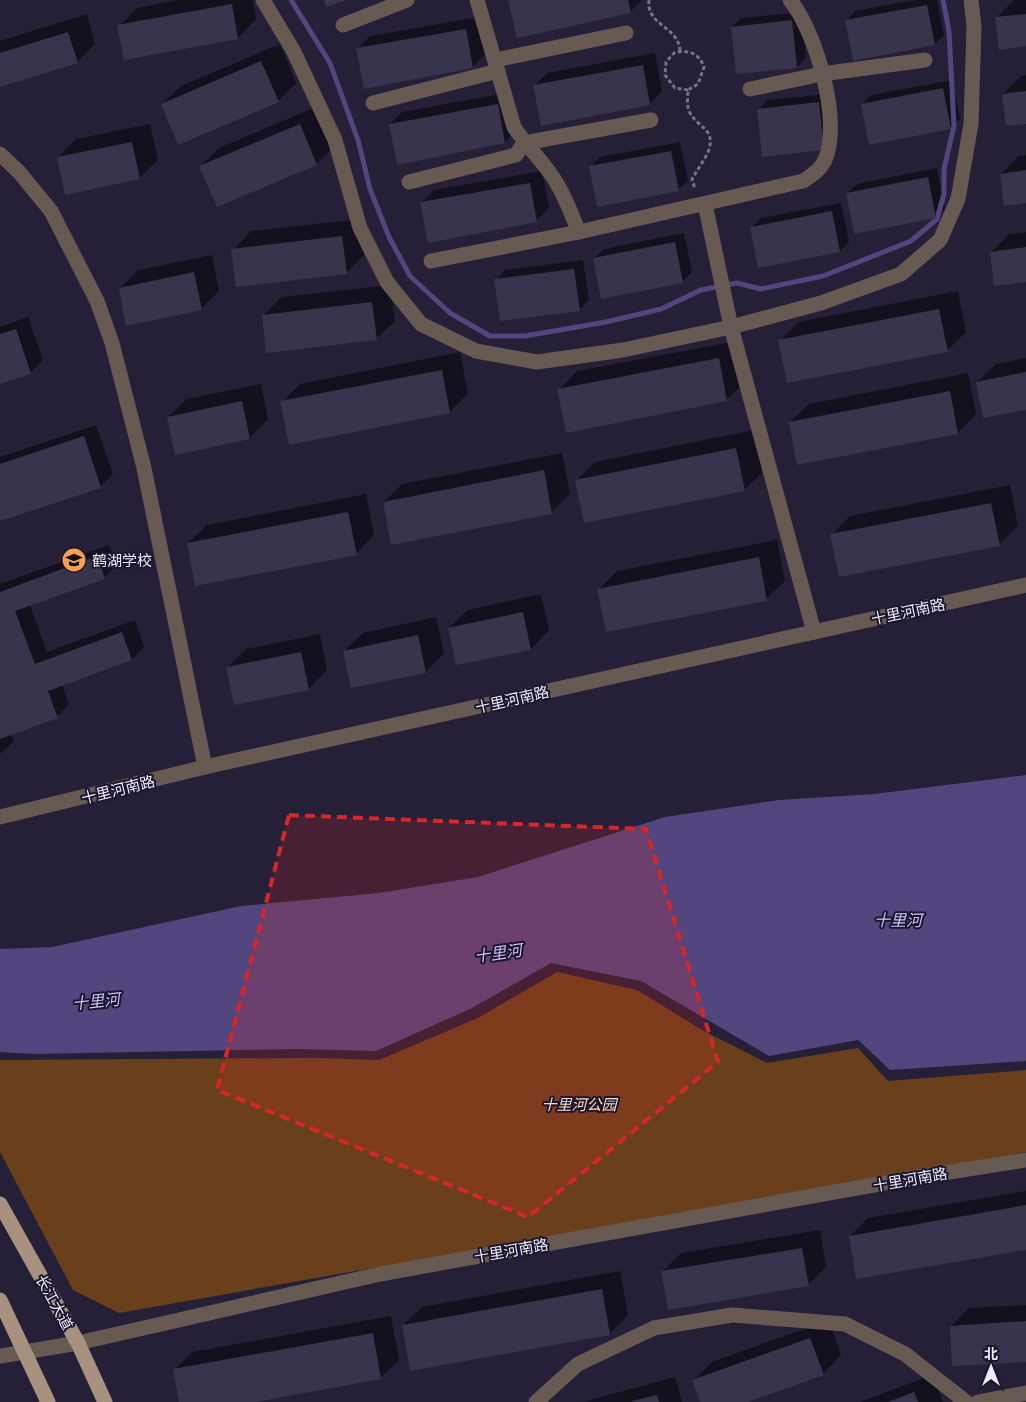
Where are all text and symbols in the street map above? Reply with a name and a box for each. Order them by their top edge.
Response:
school or university icon: 鹤湖学校 [61,547,87,573]
place label: 鹤湖学校 [92,550,152,570]
street label: 十里河南路 [869,593,947,629]
street label: 十里河南路 [473,681,551,717]
street label: 十里河南路 [79,770,157,808]
water label: 十里河 [874,909,925,931]
water label: 十里河 [473,938,526,967]
water label: 十里河 [71,987,124,1014]
park label: 十里河公园 [541,1094,618,1114]
street label: 十里河南路 [871,1163,949,1195]
street label: 十里河南路 [472,1234,550,1266]
street label: 长江大道 [32,1271,78,1333]
north arrow [966,1342,1016,1392]
text: 北 [984,1344,998,1363]

